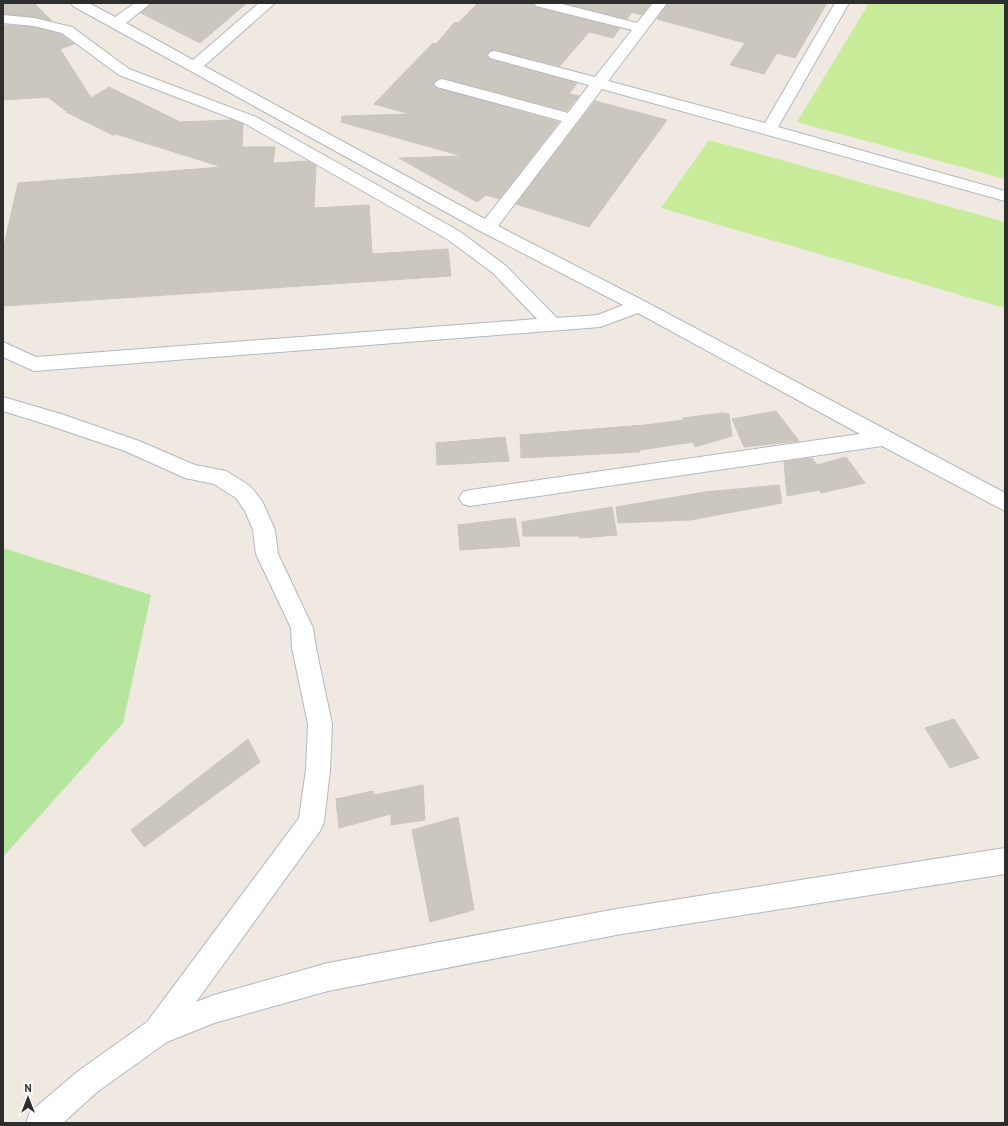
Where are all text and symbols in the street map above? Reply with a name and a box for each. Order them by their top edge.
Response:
north arrow [8,1078,48,1118]
text: N [24,1081,32,1095]

